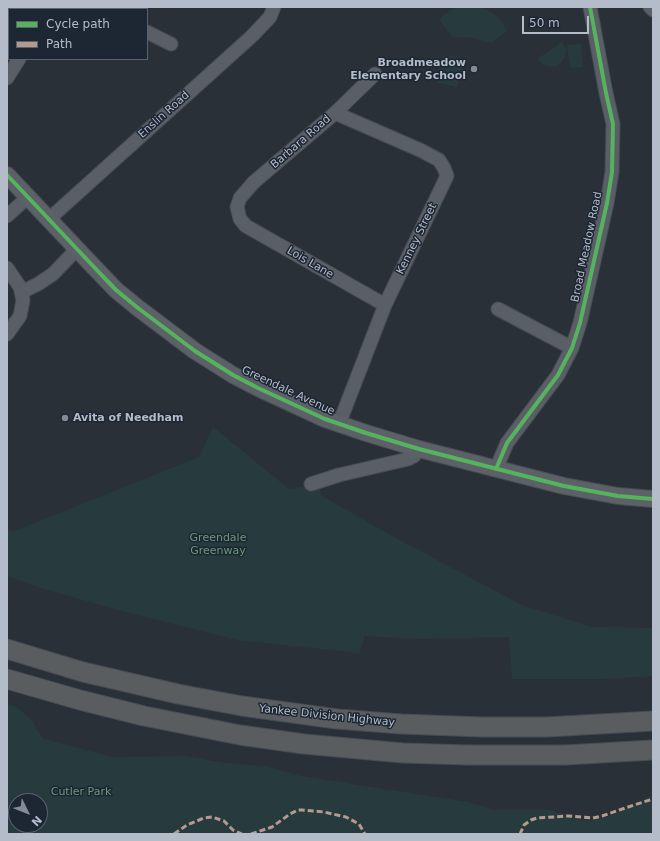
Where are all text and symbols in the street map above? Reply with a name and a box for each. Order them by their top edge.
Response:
legend [8,8,148,60]
scale bar [524,8,591,34]
text: 50 m [529,16,560,30]
text: Cycle path [46,17,110,31]
text: Path [46,37,72,51]
place label: Broadmeadow Elementary School [350,56,466,82]
marker: Broadmeadow Elementary School [469,64,479,74]
street label: Enslin Road [136,89,192,141]
street label: Barbara Road [268,112,334,172]
street label: Broad Meadow Road [569,191,605,303]
street label: Kenney Street [394,201,440,277]
street label: Lois Lane [284,244,336,282]
street label: Greendale Avenue [239,364,337,418]
place label: Avita of Needham [73,411,183,425]
marker: Avita of Needham [60,413,70,423]
park label: Greendale Greenway [190,531,246,557]
street label: Yankee Division Highway [258,702,396,730]
park label: Cutler Park [51,785,111,799]
north arrow [8,793,48,833]
text: N [29,813,44,829]

